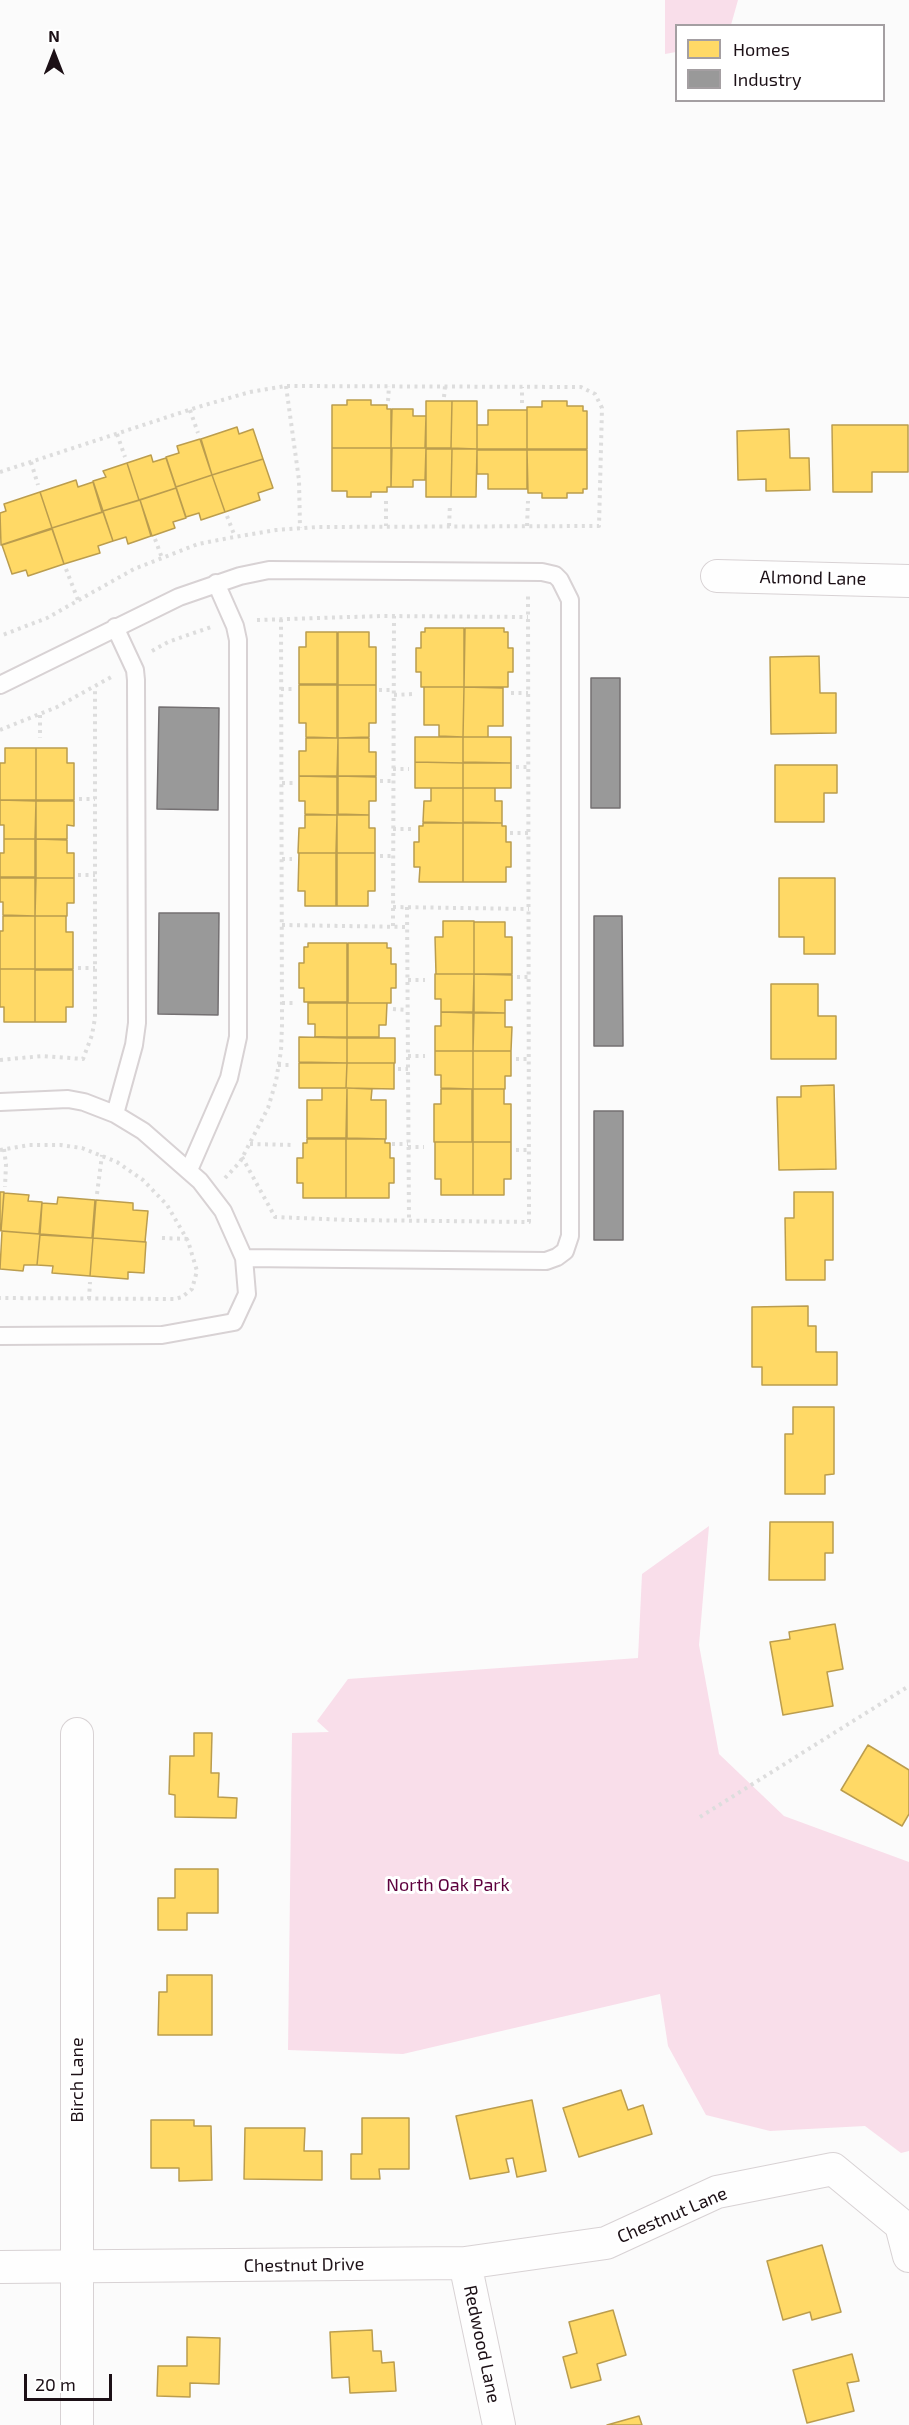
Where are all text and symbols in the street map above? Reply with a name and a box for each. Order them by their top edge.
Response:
north arrow [24,24,84,84]
legend [675,24,885,102]
text: N [48,26,60,45]
text: Homes [733,38,790,60]
text: Industry [733,68,802,90]
street label: Almond Lane [760,566,866,590]
park label: North Oak Park [386,1874,510,1896]
street label: Birch Lane [66,2037,88,2123]
street label: Chestnut Lane [614,2182,730,2248]
street label: Chestnut Drive [243,2253,365,2277]
street label: Redwood Lane [459,2283,505,2405]
scale bar [27,2362,116,2400]
text: 20 m [35,2373,76,2395]

